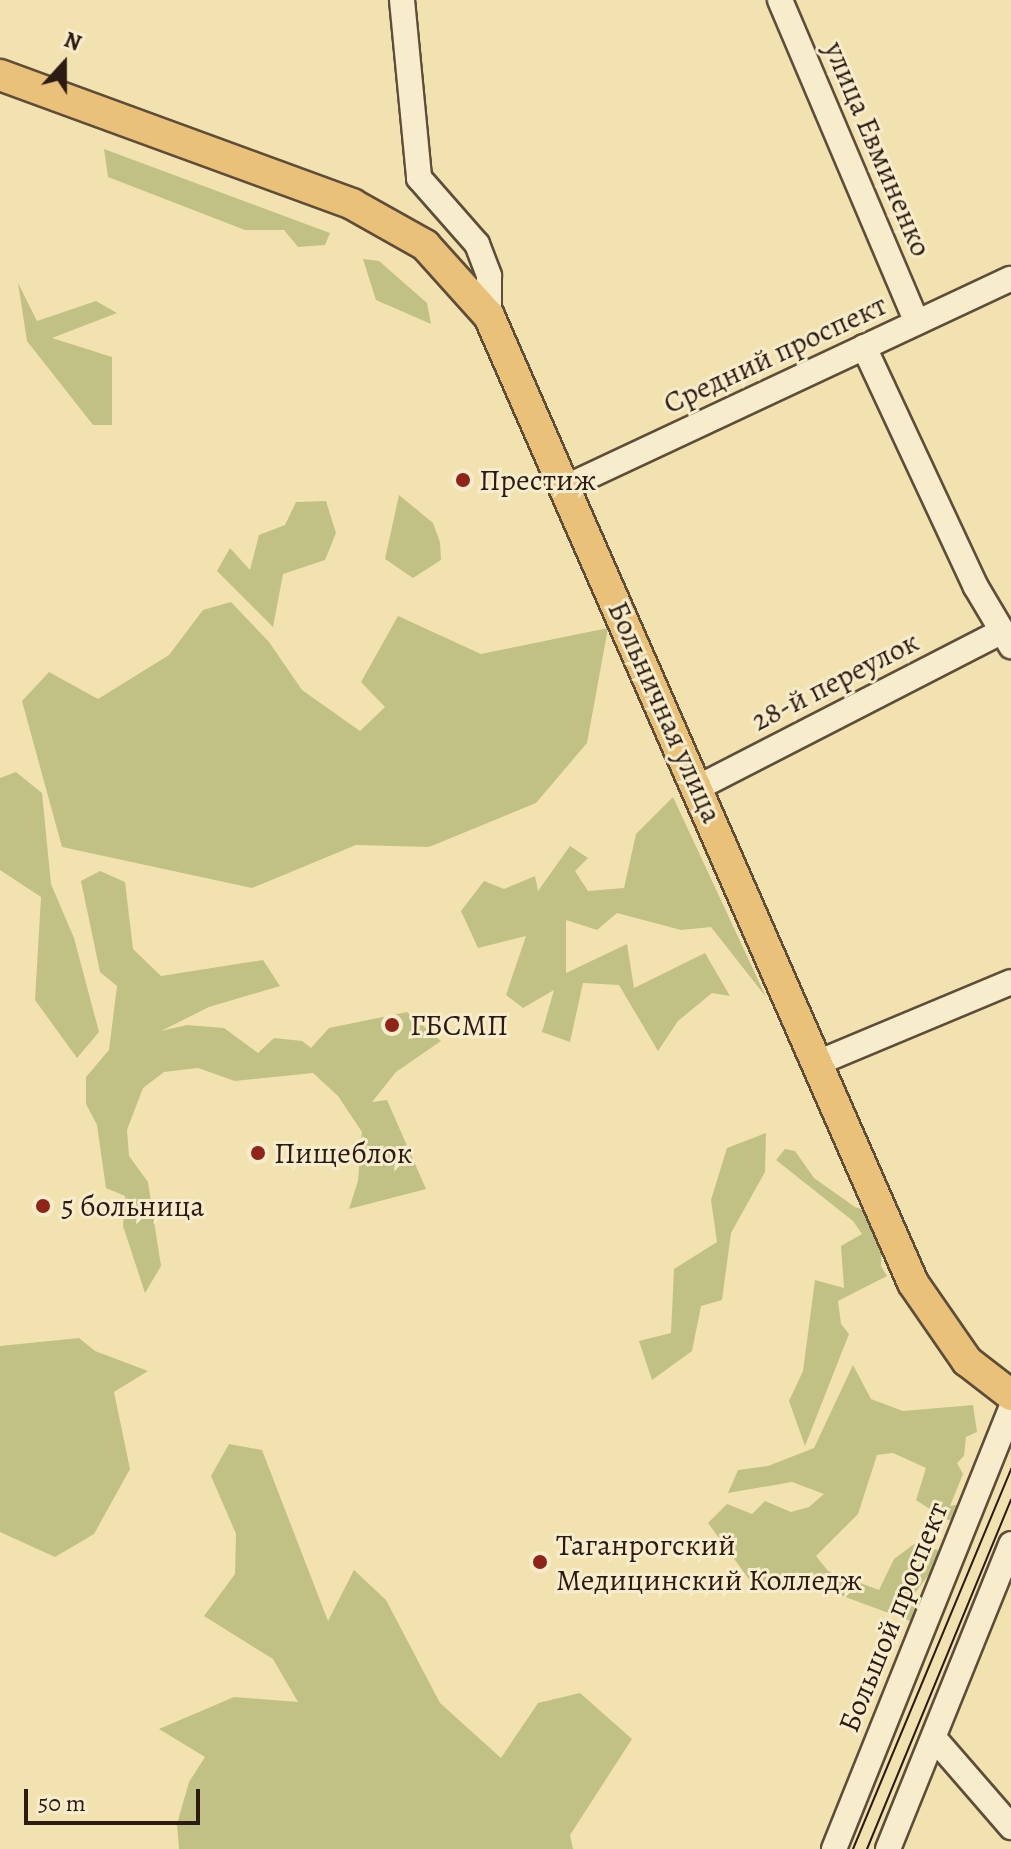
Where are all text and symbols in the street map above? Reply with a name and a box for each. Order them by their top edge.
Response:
north arrow [24,24,104,104]
text: N [60,25,85,58]
street label: улица Евминенко [816,36,940,262]
street label: Средний проспект [658,287,892,421]
place label: Престиж [479,462,596,498]
marker: Престиж [454,471,472,489]
street label: Больничная улица [600,596,730,828]
street label: 28-й переулок [745,623,925,739]
place label: ГБСМП [410,1007,508,1043]
marker: ГБСМП [381,1014,403,1036]
place label: Пищеблок [274,1135,412,1171]
marker: Пищеблок [249,1144,267,1162]
place label: 5 больница [61,1188,204,1224]
marker: 5 больница [32,1195,54,1217]
street label: Большой проспект [830,1497,956,1737]
place label: Таганрогский Медицинский Колледж [556,1527,862,1598]
marker: Таганрогский Медицинский Колледж [531,1553,549,1571]
scale bar [28,1773,204,1823]
text: 50 m [38,1787,86,1819]

